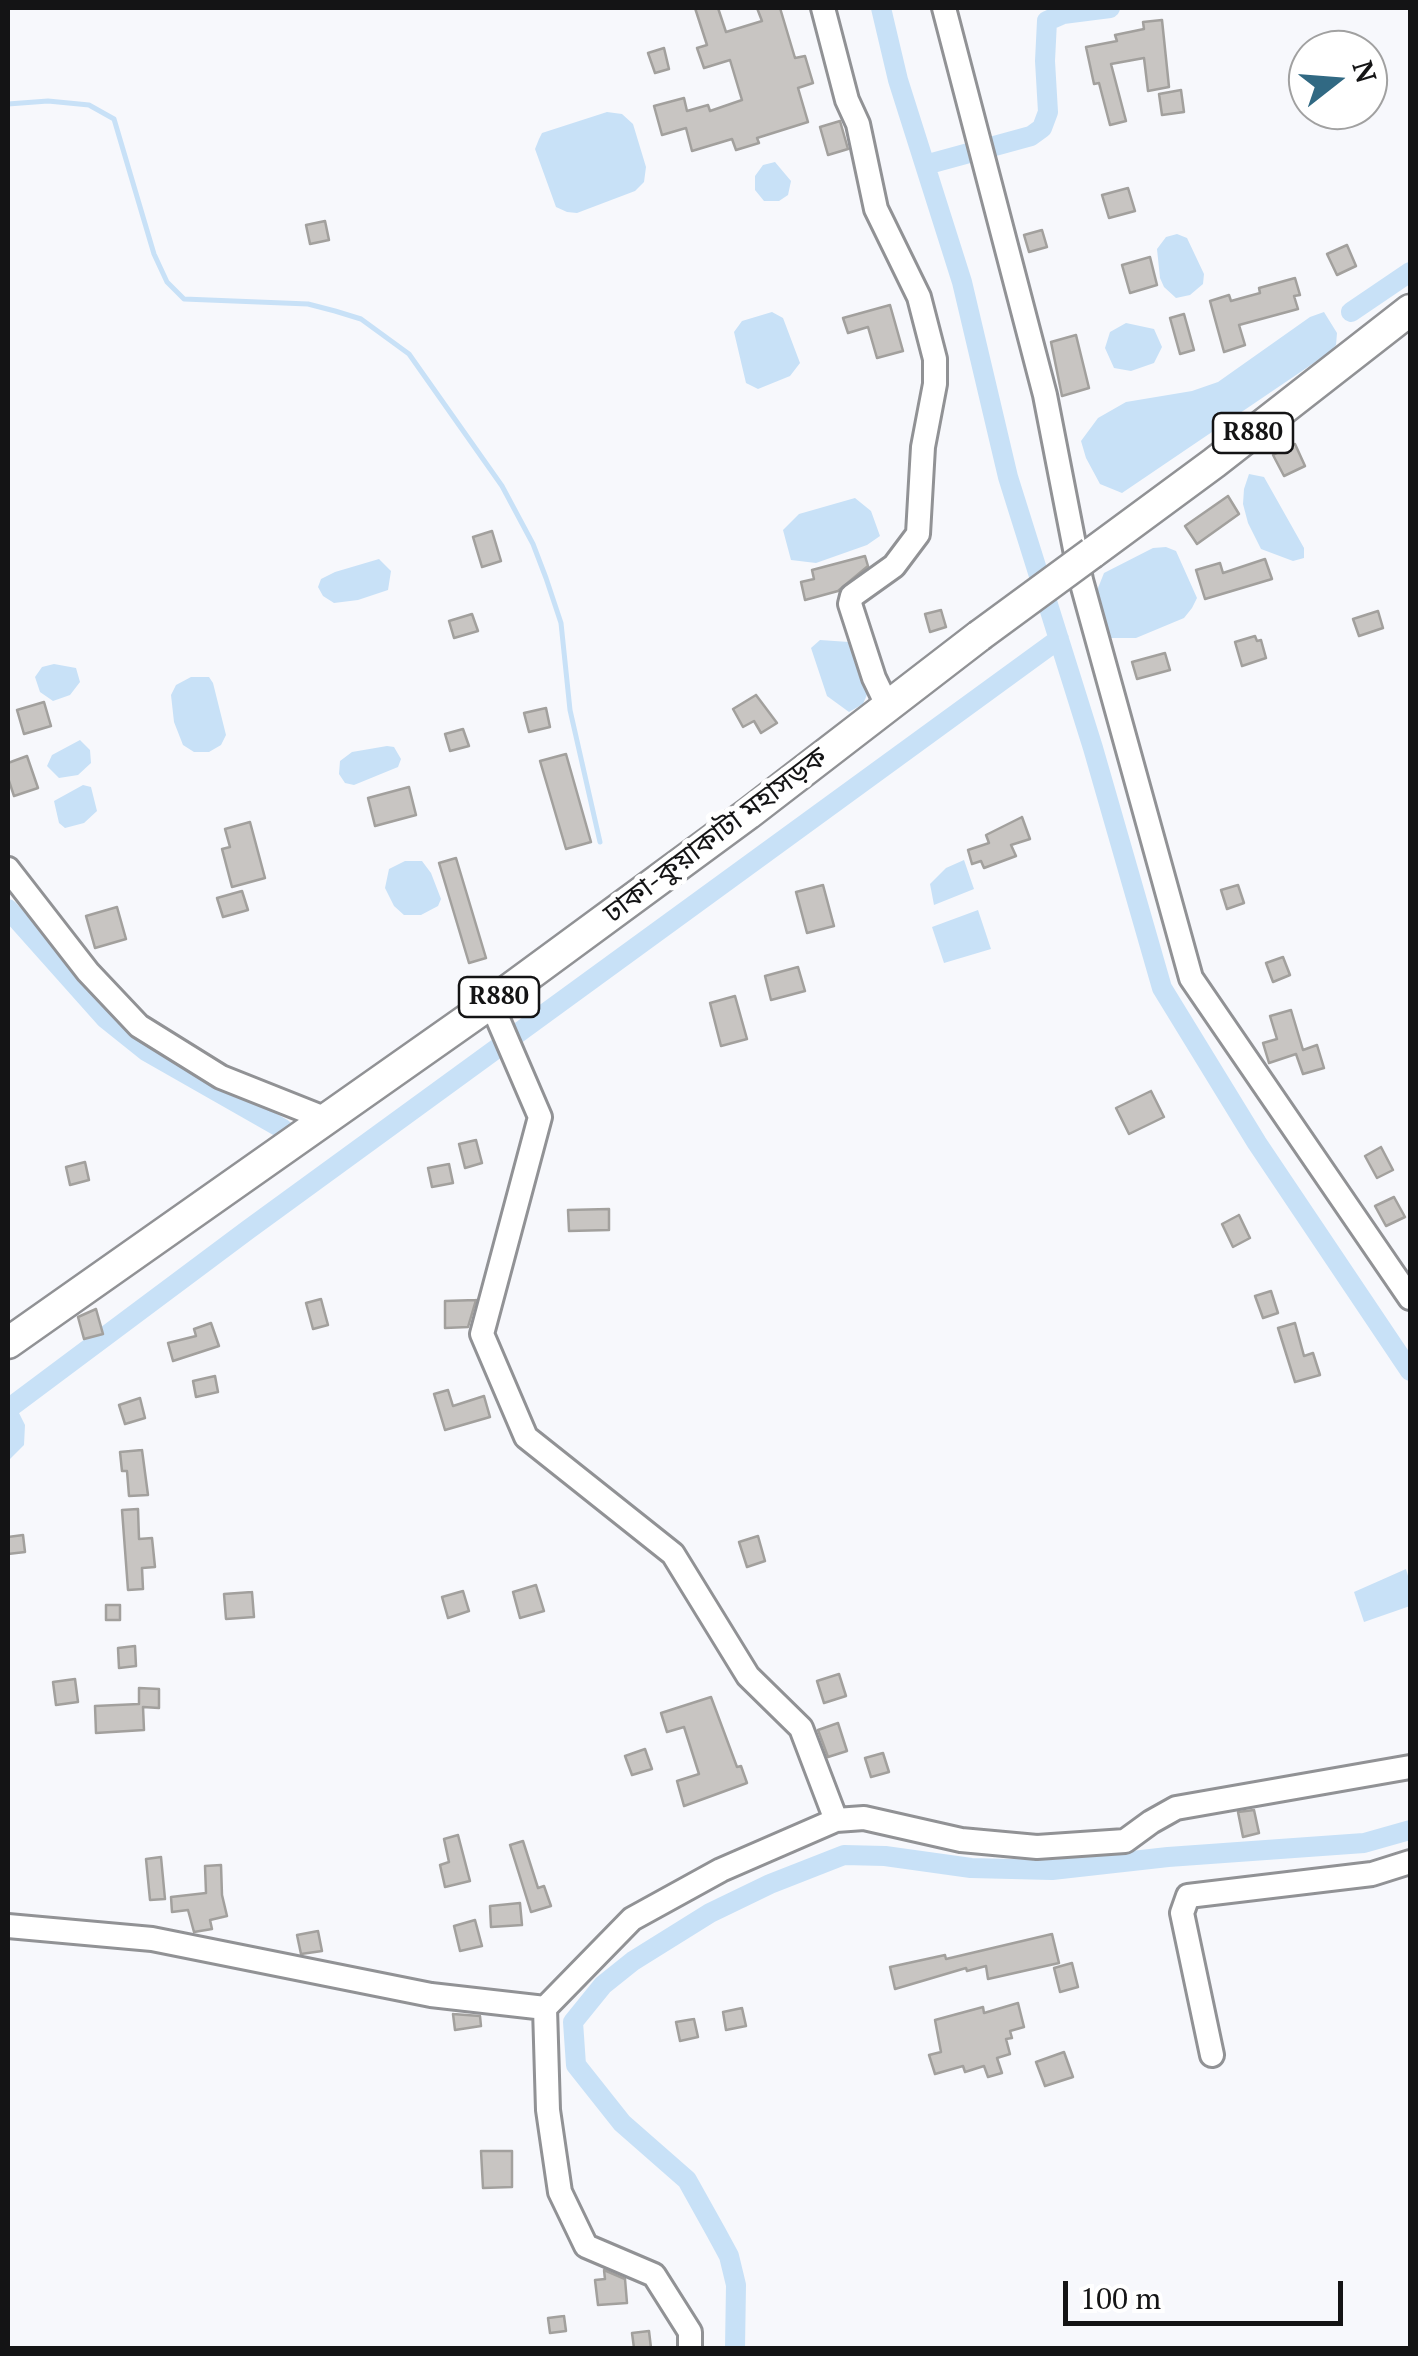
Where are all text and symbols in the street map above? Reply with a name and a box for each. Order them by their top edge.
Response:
north arrow [1288,30,1388,130]
text: N [1344,56,1386,87]
road number: R880 [1213,413,1293,453]
street label: ঢাকা-কুয়াকাটা মহাসড়ক [598,741,834,931]
road number: R880 [459,977,539,1017]
scale bar [1068,2261,1348,2323]
text: 100 m [1080,2278,1161,2318]

